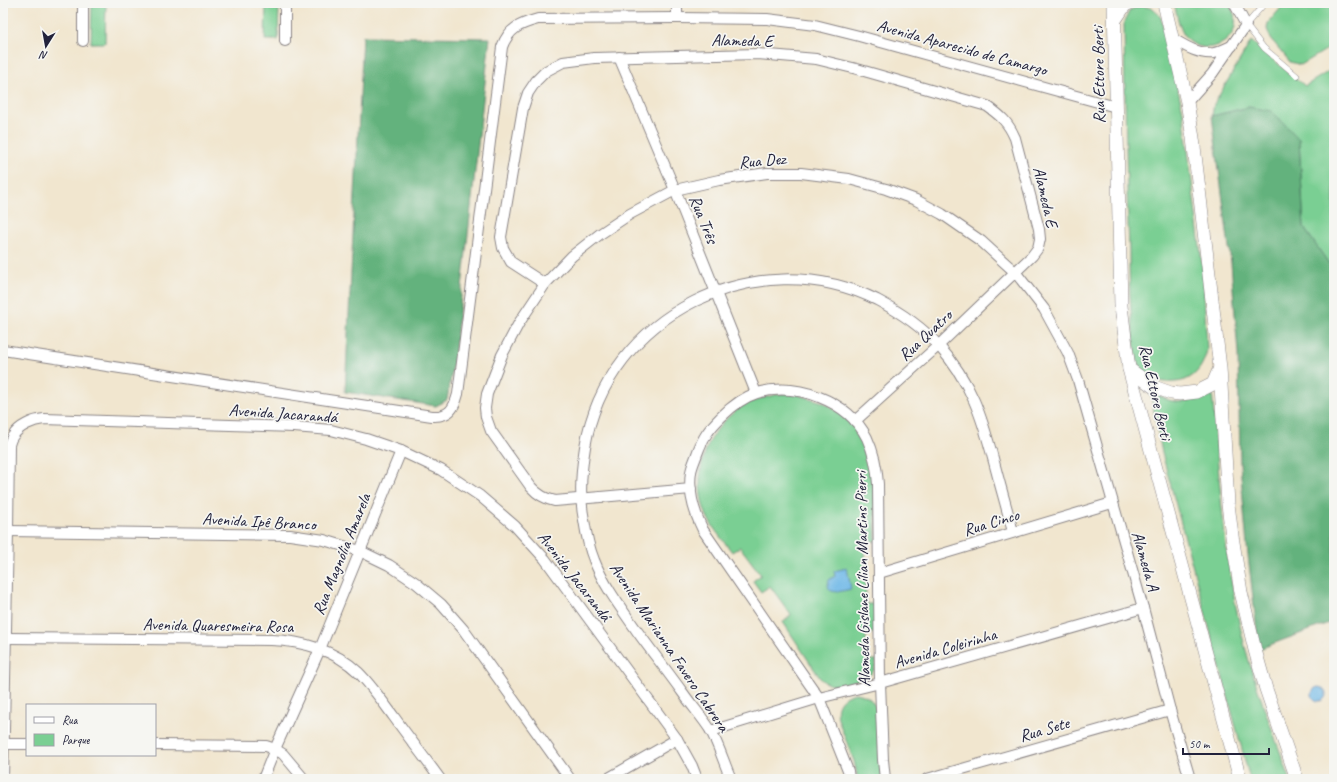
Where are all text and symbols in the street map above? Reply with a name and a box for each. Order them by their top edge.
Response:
street label: Avenida Aparecido de Camargo [875,15,1051,81]
street label: Rua Ettore Berti [1087,23,1110,124]
north arrow [26,26,66,66]
street label: Alameda E [711,29,775,52]
text: N [37,48,49,63]
street label: Rua Dez [738,148,788,173]
street label: Alameda E [1028,165,1063,231]
street label: Rua Três [684,192,724,248]
street label: Rua Quatro [894,304,958,365]
street label: Rua Ettore Berti [1134,342,1177,445]
street label: Avenida Jacarandá [228,399,339,428]
street label: Alameda Gislane Lílian Martins Pierri [850,469,875,687]
street label: Rua Magnólia Amarela [308,489,376,618]
street label: Rua Cinco [961,504,1022,541]
street label: Avenida Ipê Branco [202,508,318,535]
street label: Avenida Jacarandá [533,527,617,627]
street label: Alameda A [1127,529,1164,595]
street label: Avenida Marianna Favero Cabrera [605,559,735,737]
street label: Avenida Quaresmeira Rosa [143,614,294,637]
street label: Avenida Coleirinha [892,624,1000,673]
legend [26,704,156,756]
text: Rua [62,712,79,728]
street label: Rua Sete [1017,712,1073,747]
scale bar [1183,730,1269,756]
text: Parque [62,732,91,748]
text: 50 m [1189,736,1211,752]

